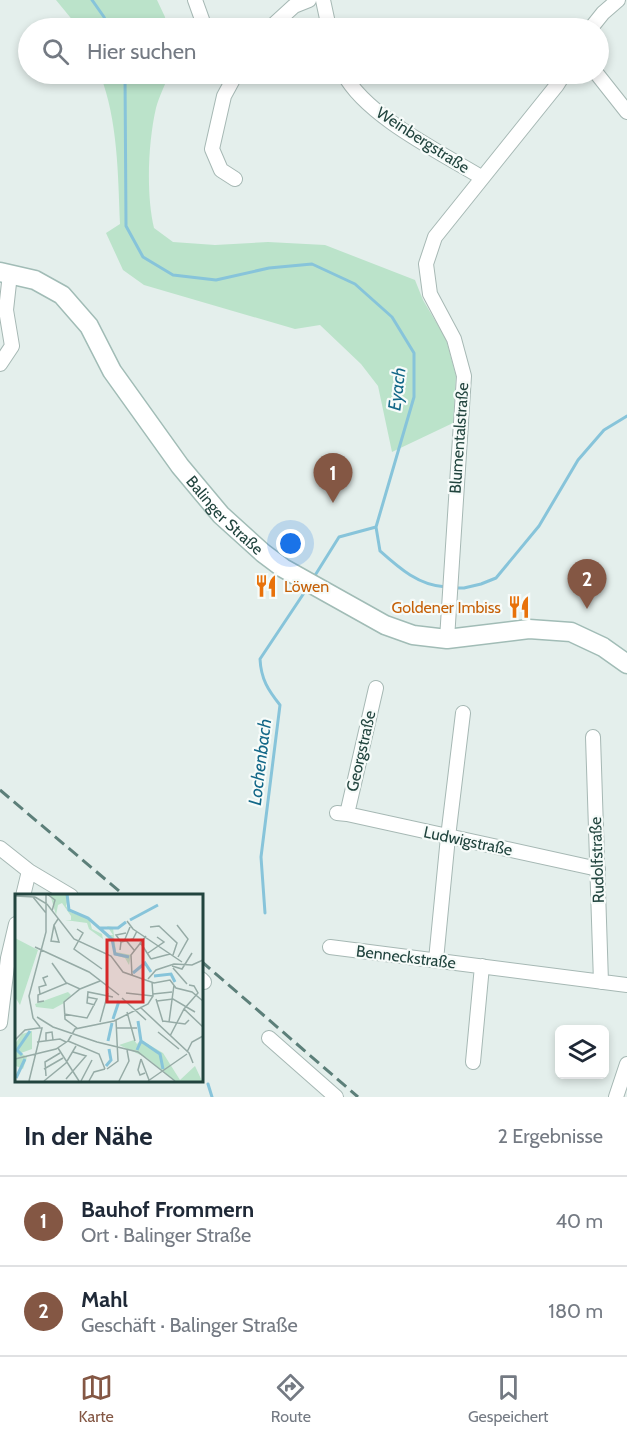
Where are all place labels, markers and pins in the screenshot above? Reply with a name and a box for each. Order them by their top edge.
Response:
pin: 1 [314,454,352,503]
pin: 2 [568,560,606,609]
restaurant icon: Löwen [253,573,279,599]
place label: Löwen [284,577,329,596]
restaurant icon: Goldener Imbiss [506,594,532,620]
place label: Goldener Imbiss [391,598,501,617]

